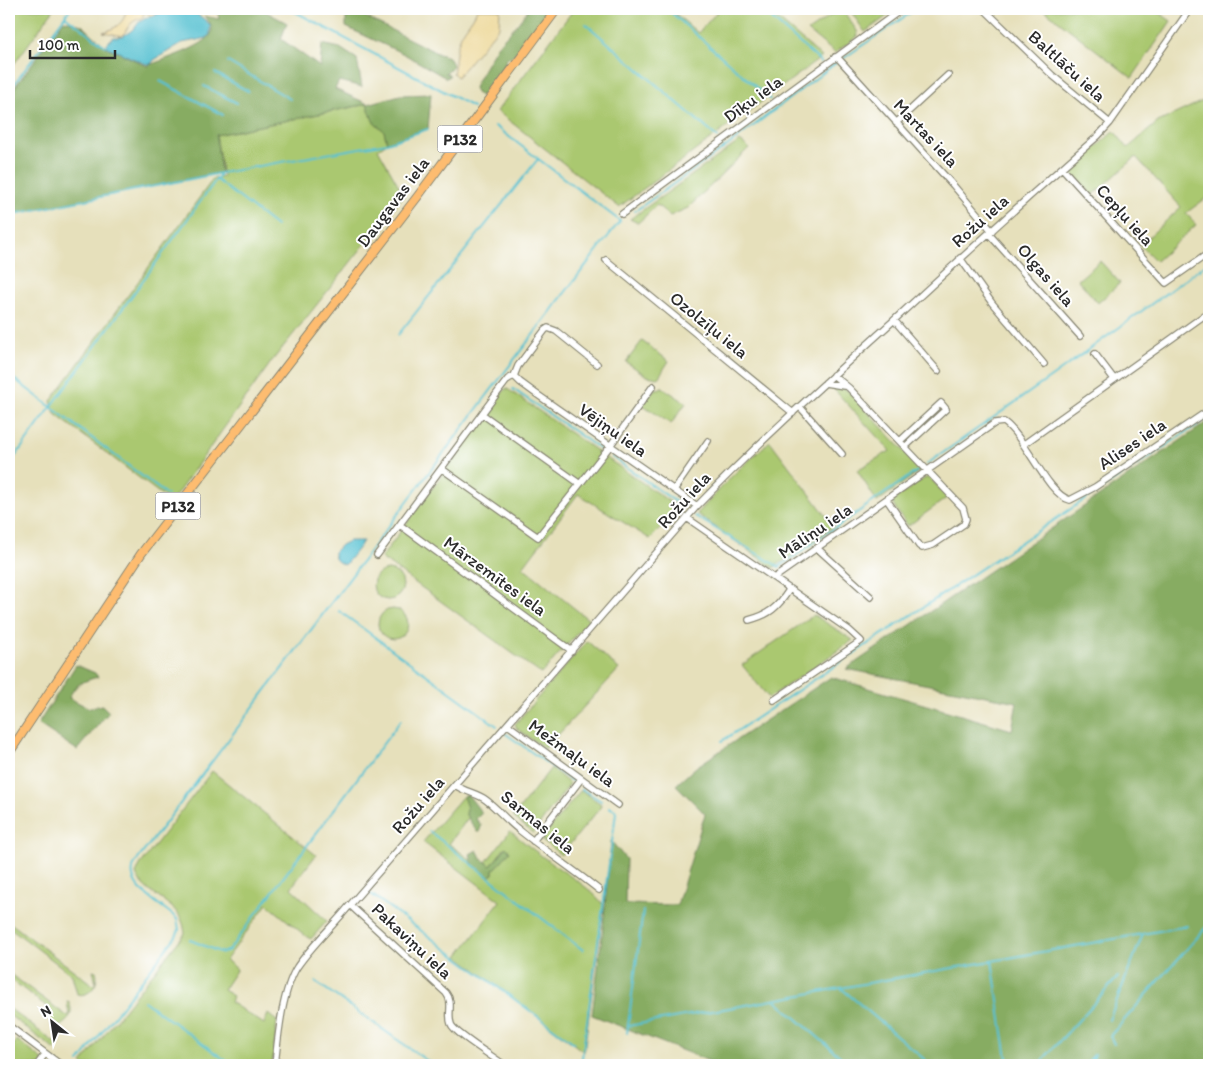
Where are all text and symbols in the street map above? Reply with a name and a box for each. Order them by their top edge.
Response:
street label: Baltlāču iela [1024,25,1110,107]
scale bar [30,28,115,60]
text: 100 m [38,36,80,54]
street label: Dīķu iela [719,70,787,128]
street label: Martas iela [889,94,963,172]
road number: P132 [438,126,482,152]
street label: Daugavas iela [352,152,434,251]
street label: Cepļu iela [1091,179,1159,251]
street label: Rožu iela [947,190,1013,252]
street label: Olgas iela [1013,239,1080,312]
street label: Ozolzīļu iela [665,287,753,363]
street label: Vējiņu iela [574,398,652,462]
street label: Alises iela [1094,413,1170,475]
street label: Rožu iela [653,467,715,533]
road number: P132 [156,492,200,520]
street label: Māliņu iela [774,498,856,564]
street label: Mārzemītes iela [439,531,551,621]
street label: Mežmaļu iela [524,714,620,792]
street label: Rožu iela [387,772,449,838]
street label: Sarmas iela [496,785,580,859]
street label: Pakaviņu iela [367,898,457,984]
north arrow [28,996,78,1046]
text: N [37,1001,54,1021]

